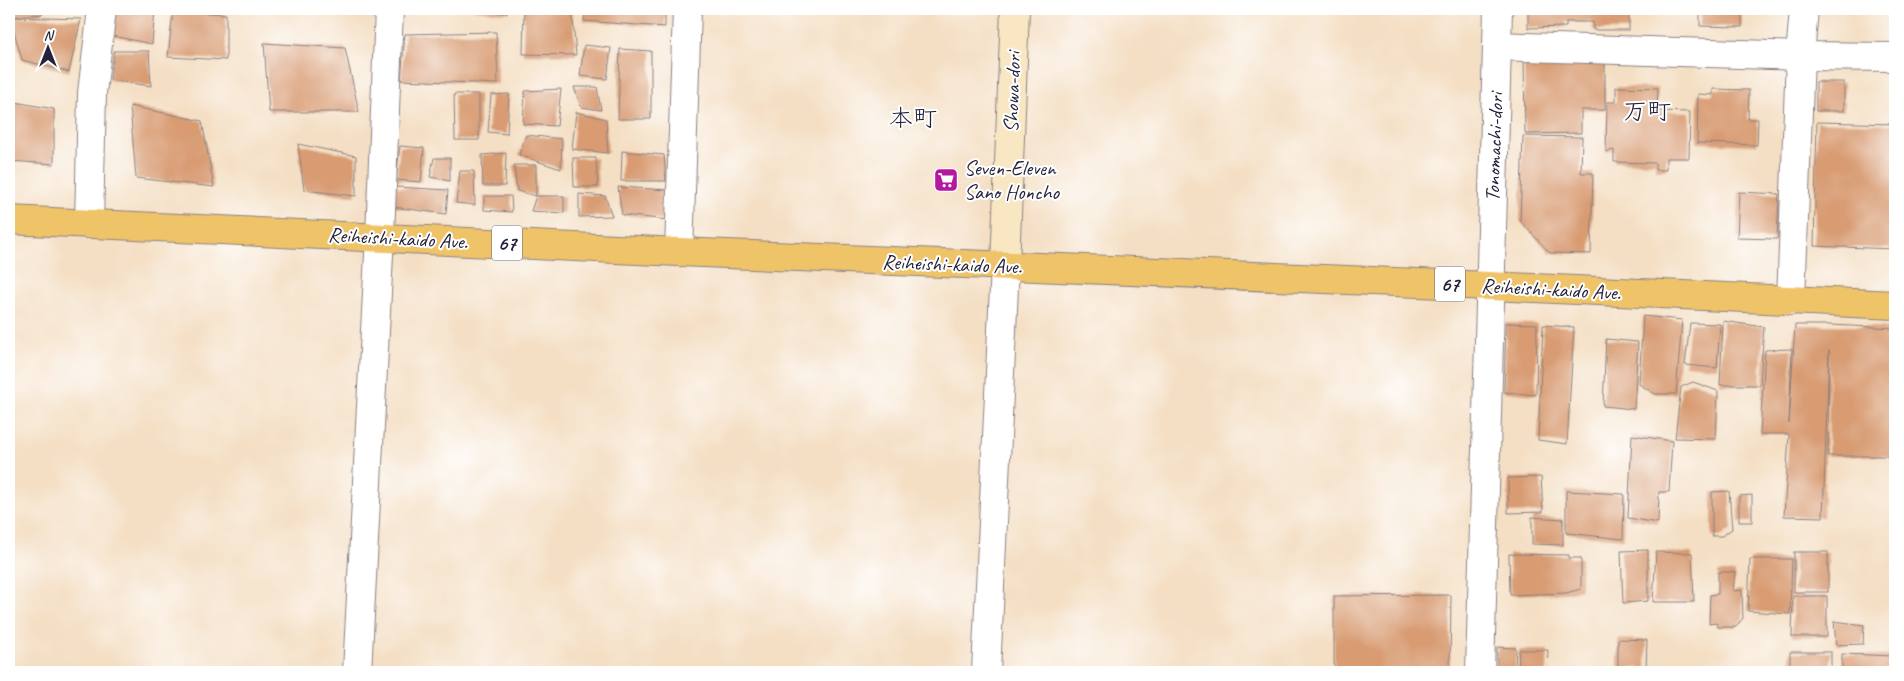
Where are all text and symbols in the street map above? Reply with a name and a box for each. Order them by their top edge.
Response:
north arrow [22,22,72,72]
text: N [44,27,55,44]
street label: Showa-dori [998,48,1027,133]
street label: Tonomachi-dori [1479,89,1509,202]
district label: 万町 [1623,96,1671,126]
district label: 本町 [889,103,937,133]
place label: Seven-Eleven Sano Honcho [964,155,1060,205]
supermarket icon: Seven-Eleven Sano Honcho [933,167,959,193]
street label: Reiheishi-kaido Ave. [328,221,469,255]
road number: 67 [492,226,522,260]
street label: Reiheishi-kaido Ave. [882,249,1023,279]
road number: 67 [1435,266,1465,302]
street label: Reiheishi-kaido Ave. [1481,272,1622,306]

